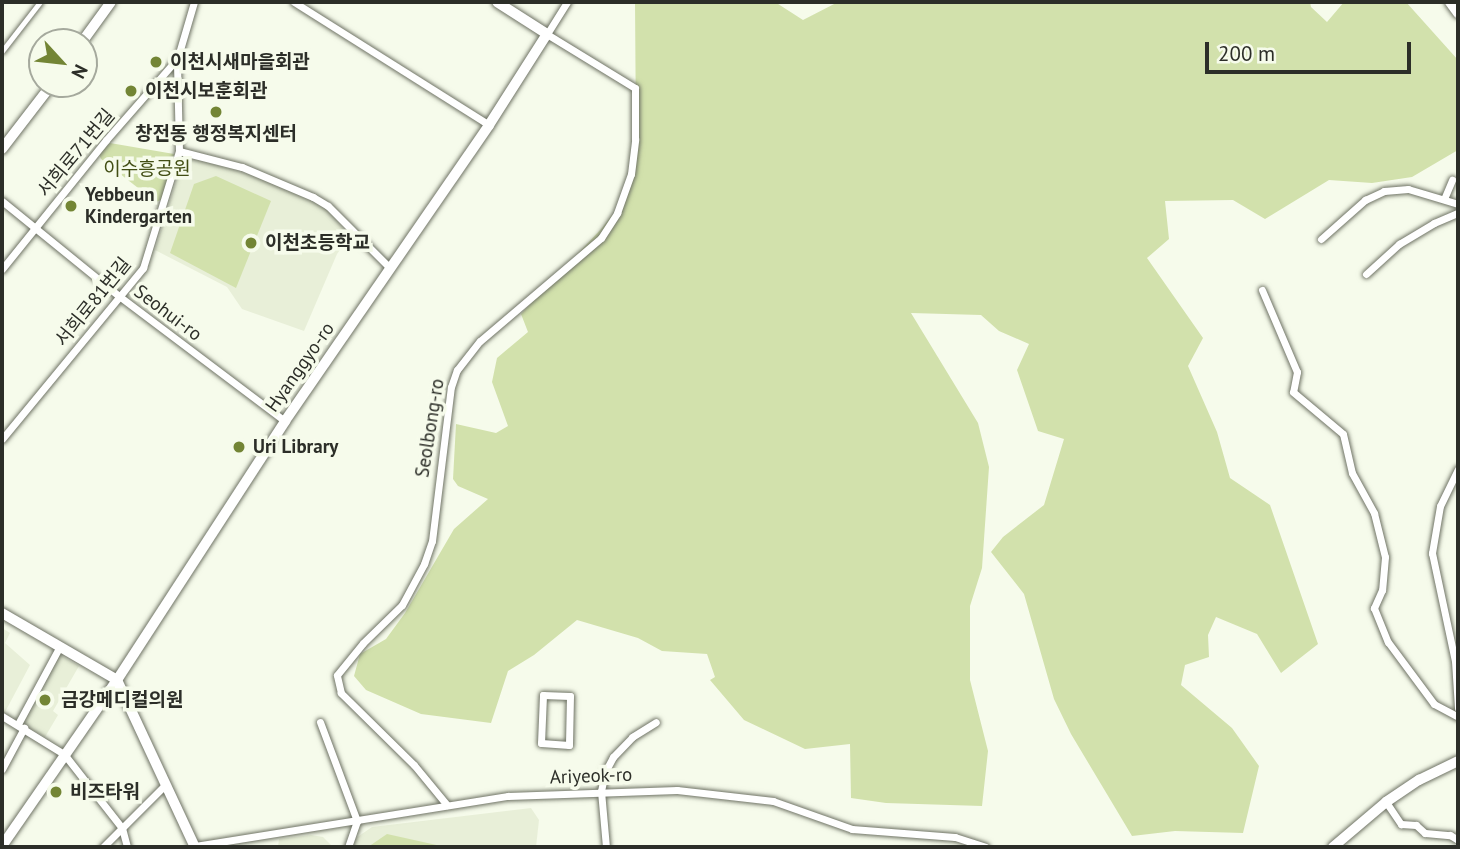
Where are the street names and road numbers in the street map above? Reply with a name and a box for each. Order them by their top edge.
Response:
street label: 서희로71번길 [33,104,119,202]
street label: 서희로81번길 [50,253,136,351]
street label: Seohui-ro [130,280,206,346]
street label: Hyanggyo-ro [261,318,339,416]
street label: Seolbong-ro [411,377,449,479]
street label: Ariyeok-ro [549,763,633,789]

